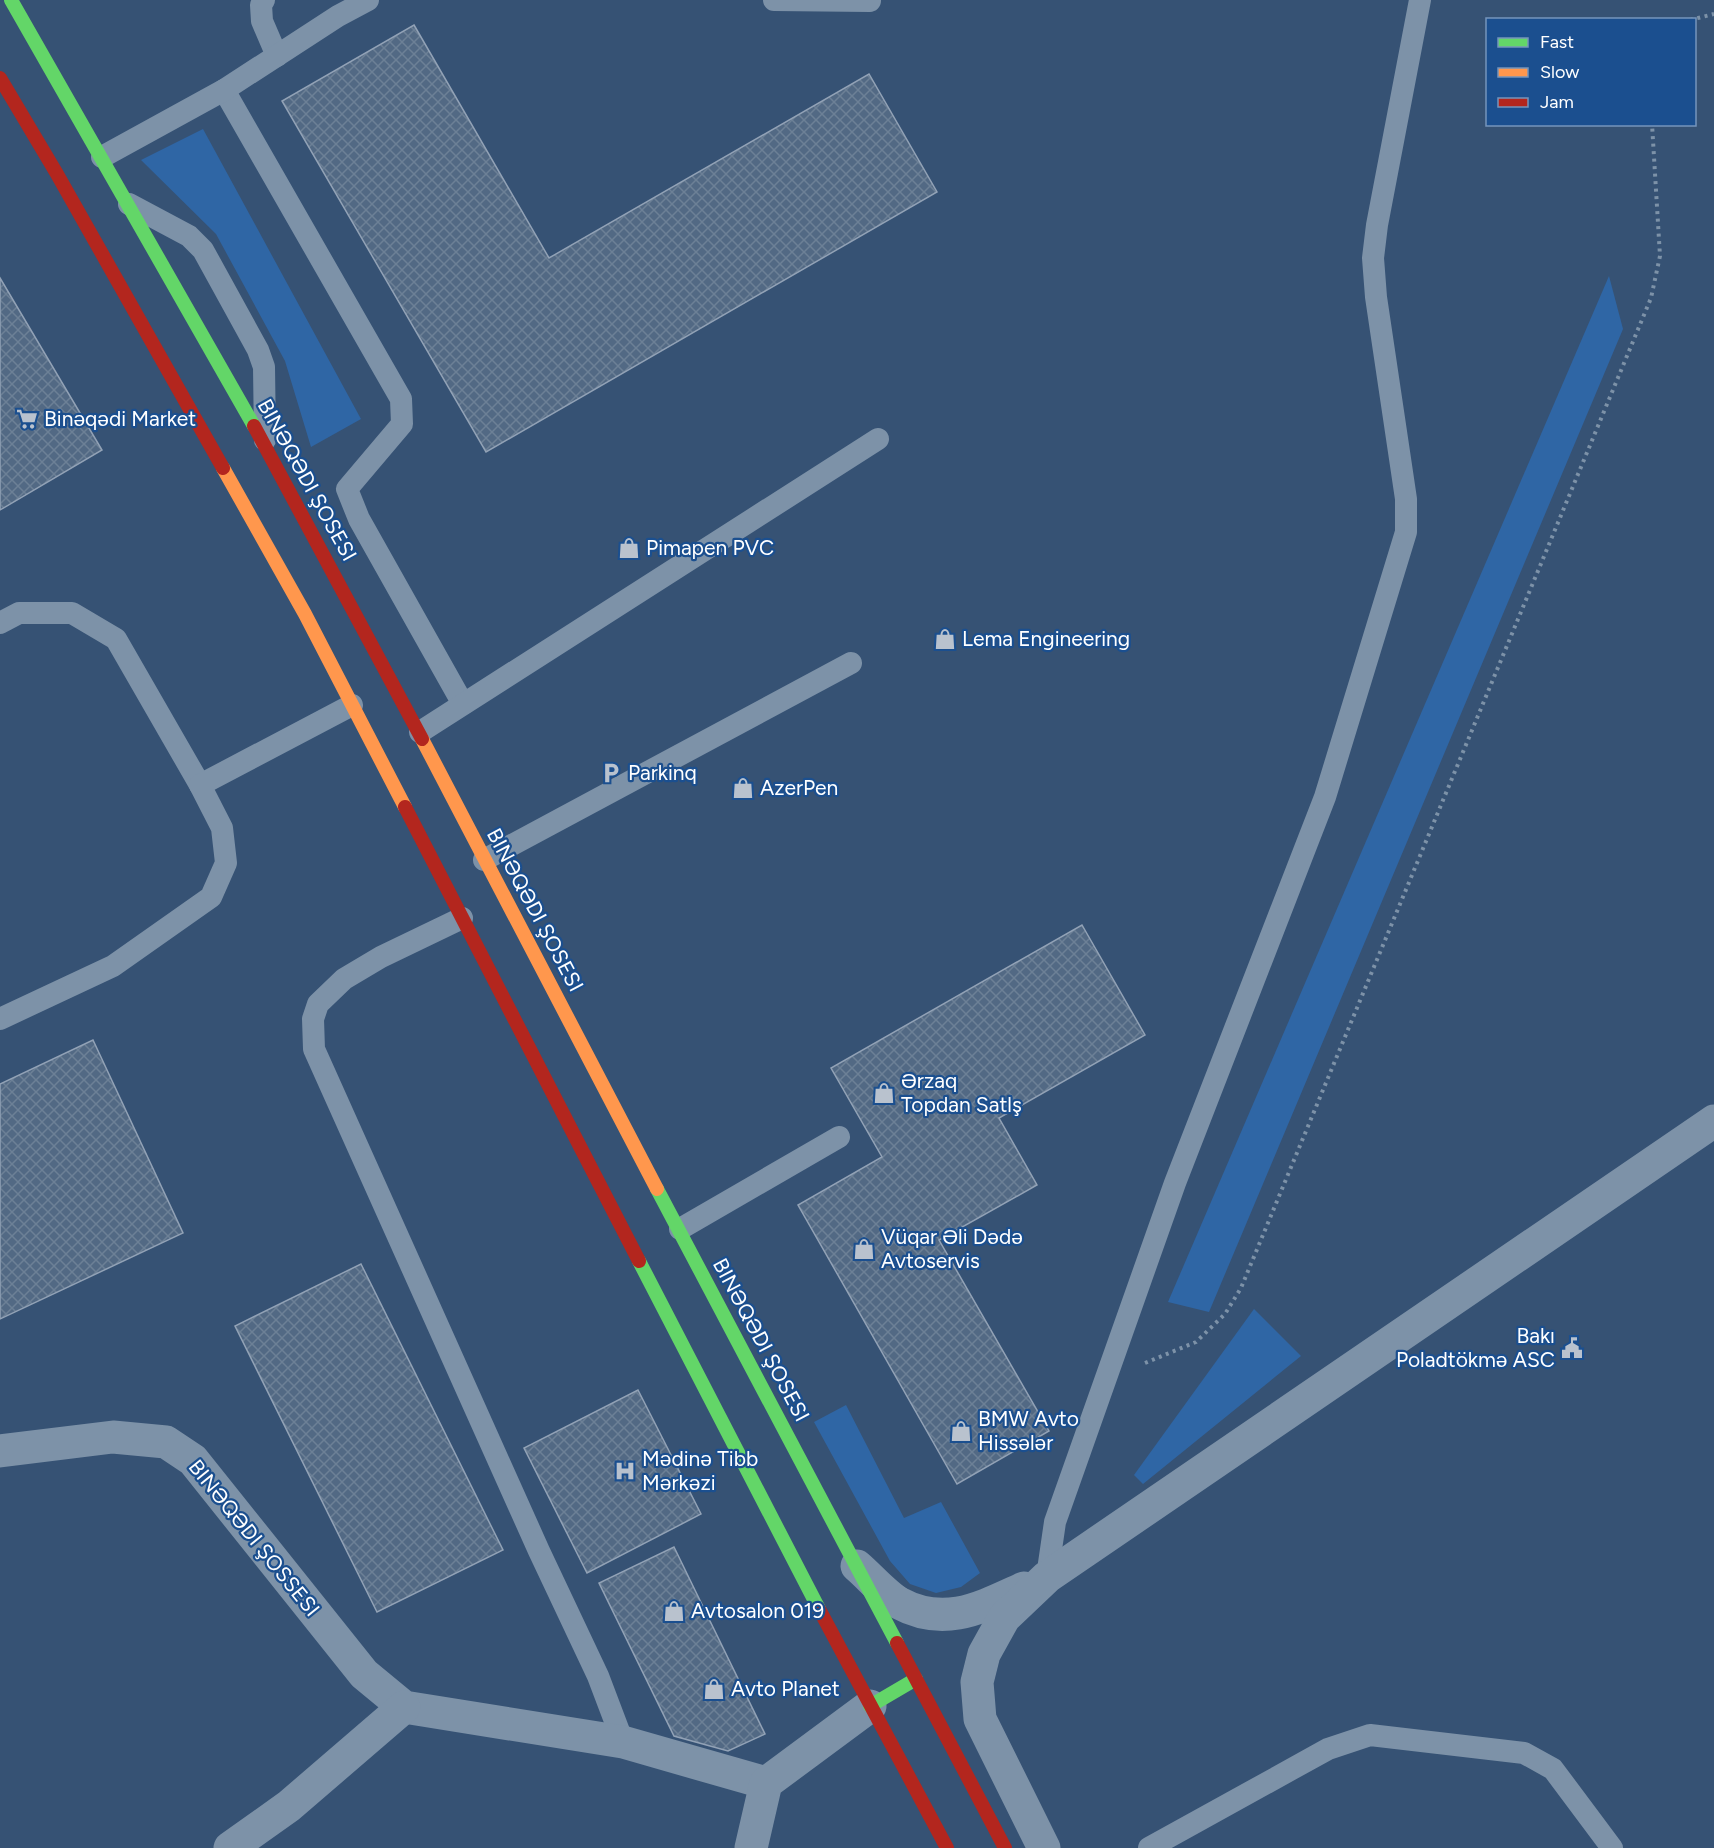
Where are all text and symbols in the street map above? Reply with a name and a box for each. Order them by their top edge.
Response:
legend [1486,18,1696,126]
text: Fast [1540,31,1574,53]
text: Slow [1540,61,1579,83]
text: Jam [1540,91,1574,113]
street label: BINƏQƏDI ŞOSESI [253,394,362,565]
place label: Binəqədi Market [44,406,196,431]
supermarket icon: Binəqədi Market [15,407,39,431]
place label: Pimapen PVC [646,535,774,560]
shop icon: Pimapen PVC [617,536,641,560]
place label: Lema Engineering [962,626,1130,651]
shop icon: Lema Engineering [933,627,957,651]
place label: Parkinq [628,760,697,785]
parking icon: Parkinq [599,761,623,785]
place label: AzerPen [760,775,838,800]
shop icon: AzerPen [731,776,755,800]
street label: BINƏQƏDI ŞOSESI [482,824,589,996]
place label: Ərzaq Topdan Satlş [901,1068,1022,1117]
shop icon: Ərzaq Topdan Satlş [872,1081,896,1105]
place label: Vüqar Əli Dədə Avtoservis [881,1224,1023,1273]
shop icon: Vüqar Əli Dədə Avtoservis [852,1237,876,1261]
street label: BINƏQƏDI ŞOSESI [708,1254,815,1426]
place label: Bakı Poladtökmə ASC [1396,1323,1555,1372]
public building icon: Bakı Poladtökmə ASC [1560,1336,1584,1360]
place label: BMW Avto Hissələr [978,1406,1079,1455]
shop icon: BMW Avto Hissələr [949,1419,973,1443]
place label: Mədinə Tibb Mərkəzi [642,1446,758,1495]
street label: BINƏQƏDI ŞOSSESI [184,1454,325,1621]
hospital icon: Mədinə Tibb Mərkəzi [613,1459,637,1483]
place label: Avtosalon 019 [691,1598,824,1623]
shop icon: Avtosalon 019 [662,1599,686,1623]
place label: Avto Planet [731,1676,840,1701]
shop icon: Avto Planet [702,1677,726,1701]

